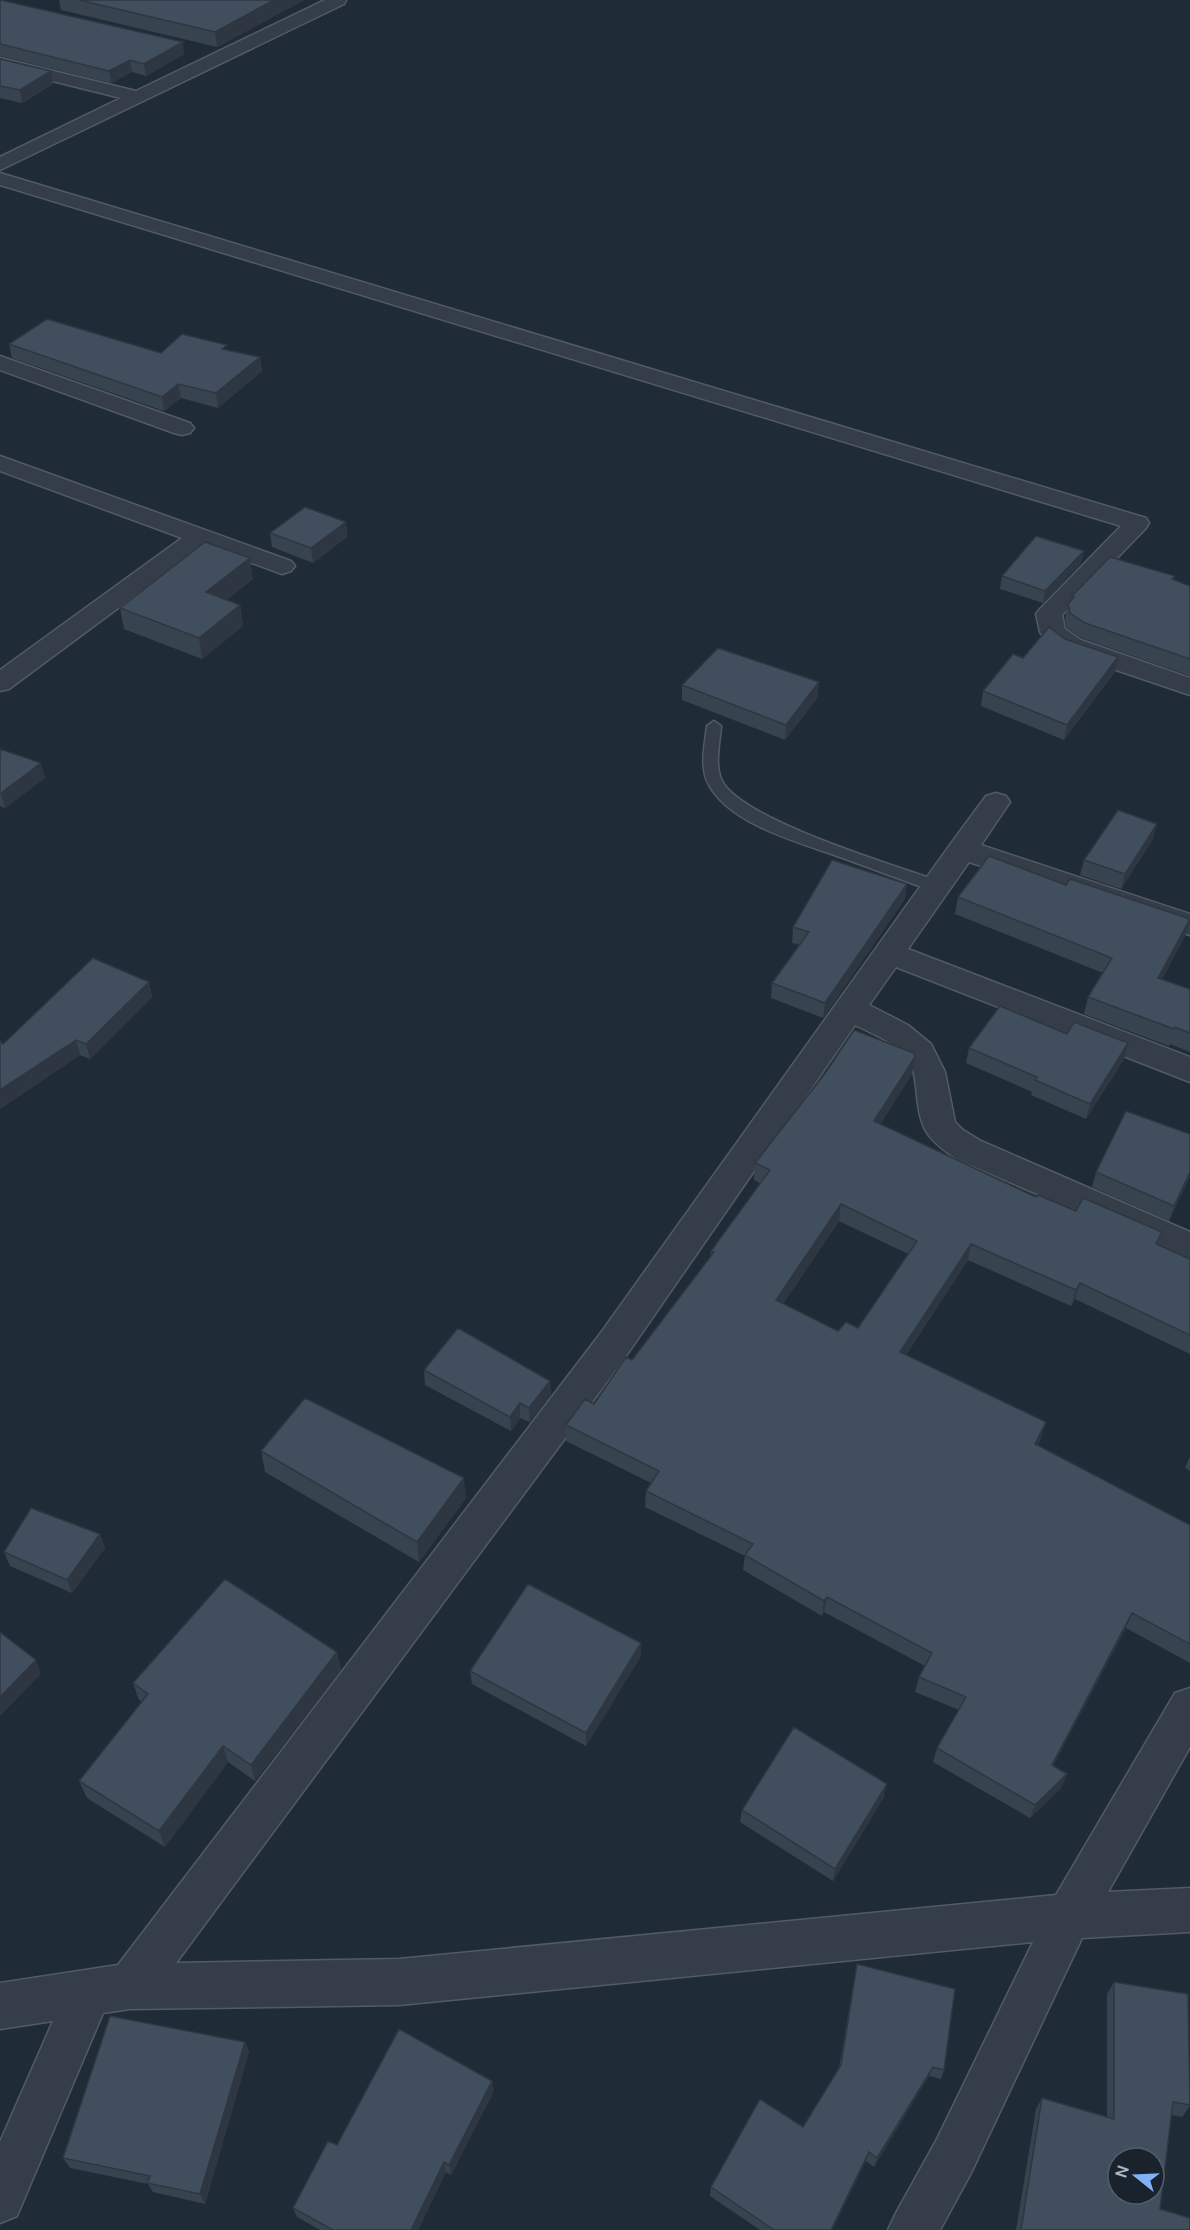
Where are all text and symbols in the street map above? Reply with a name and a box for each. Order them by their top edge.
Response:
north arrow [1106,2146,1166,2206]
text: N [1109,2162,1134,2180]

